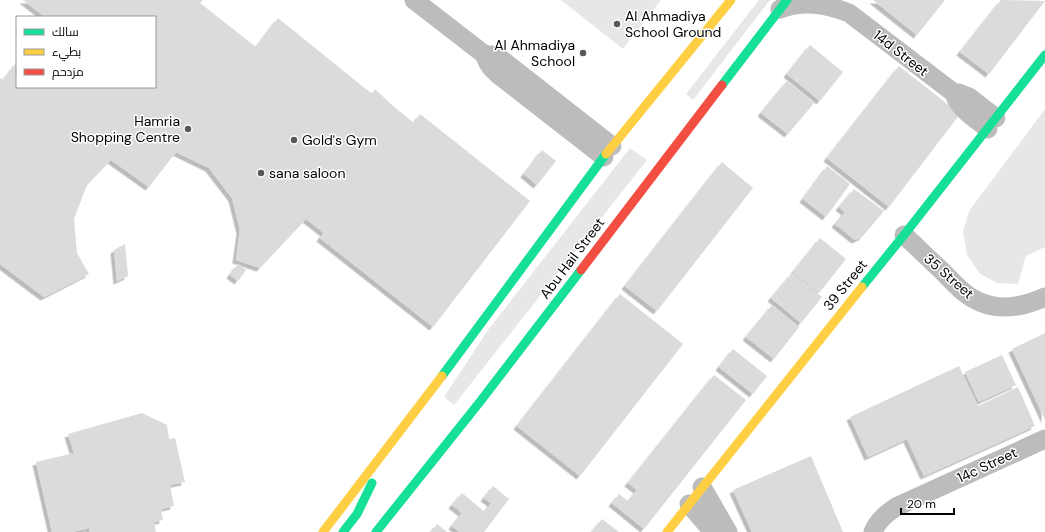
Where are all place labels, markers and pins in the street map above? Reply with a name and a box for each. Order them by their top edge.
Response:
place label: Al Ahmadiya School Ground [625,7,721,41]
marker: Al Ahmadiya School Ground [612,19,622,29]
place label: Al Ahmadiya School [494,36,575,70]
marker: Al Ahmadiya School [578,48,588,58]
place label: Hamria Shopping Centre [71,112,180,146]
marker: Hamria Shopping Centre [183,124,193,134]
place label: Gold's Gym [302,131,377,149]
marker: Gold's Gym [289,135,299,145]
place label: sana saloon [269,164,345,182]
marker: sana saloon [256,168,266,178]

